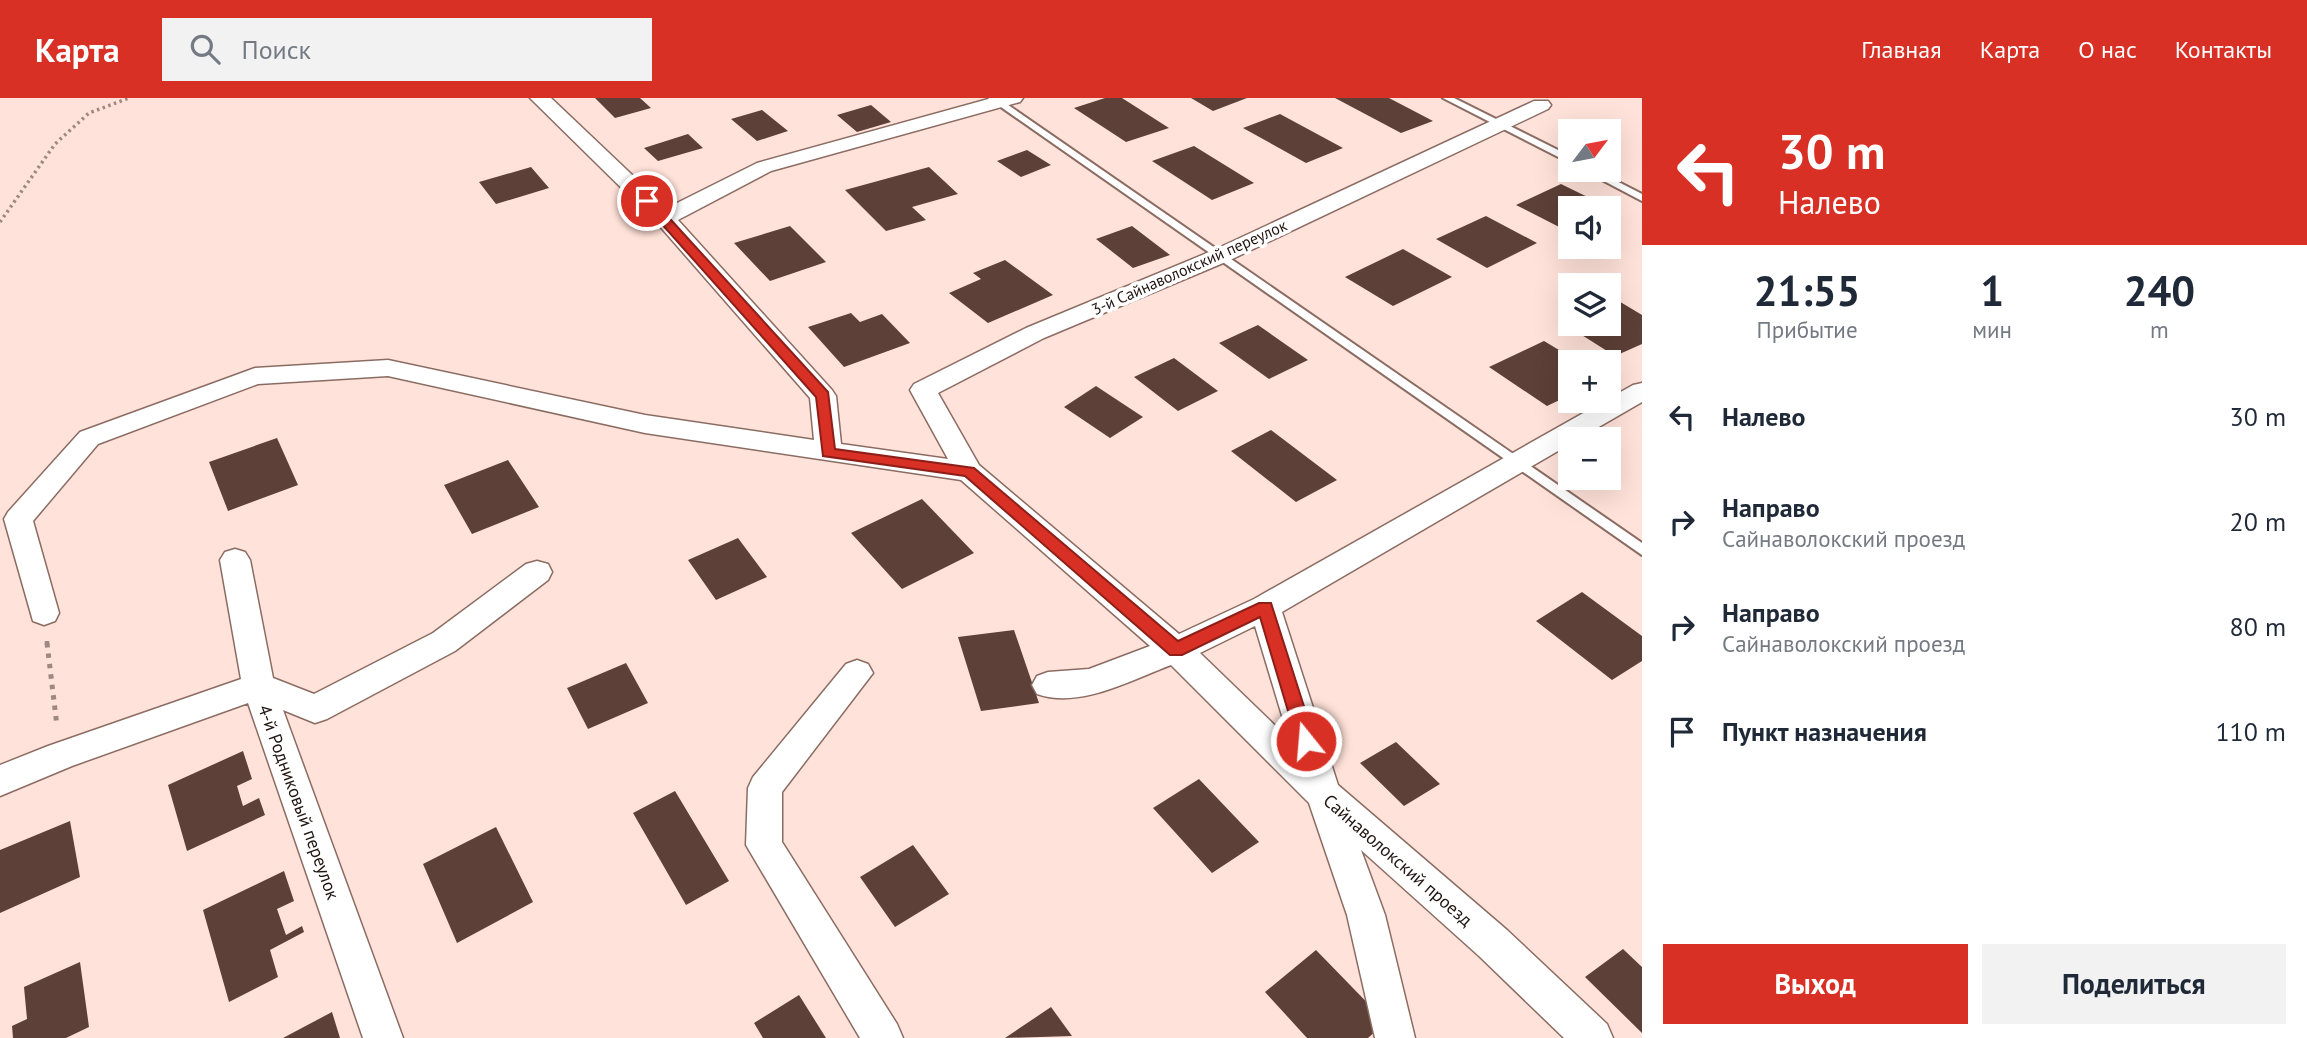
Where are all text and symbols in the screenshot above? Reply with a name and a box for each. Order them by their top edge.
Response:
search box [162,18,652,81]
text: Карта [35,28,120,71]
icon: search [186,30,224,68]
text: Поиск [242,33,311,66]
text: Главная [1861,34,1942,65]
text: Карта [1980,34,2040,65]
text: О нас [2078,34,2137,65]
text: Контакты [2175,34,2272,65]
north arrow [1558,119,1620,182]
map controls [1558,119,1621,490]
text: 30 m [1778,119,1885,183]
icon: left [1663,126,1754,217]
pin [617,171,677,231]
text: Налево [1778,181,1881,223]
icon: arrive [628,182,666,220]
button: sound [1558,196,1621,259]
street label: 3-й Сайнаволокский переулок [1088,215,1290,319]
text: 21:55 [1754,263,1860,318]
text: 1 [1980,263,2004,318]
text: 240 [2124,263,2195,318]
button: layers [1558,273,1621,336]
text: Прибытие [1757,315,1858,344]
text: мин [1972,315,2012,344]
text: m [2150,315,2169,344]
button: + [1558,350,1621,413]
icon: left [1663,398,1701,436]
text: Налево [1722,400,1806,433]
text: 30 m [2230,400,2286,433]
button: − [1558,427,1621,490]
text: Направо [1722,491,1820,524]
icon: right [1663,503,1701,541]
text: 20 m [2230,505,2286,538]
text: Сайнаволокский проезд [1722,524,1965,553]
text: Направо [1722,596,1820,629]
icon: right [1663,608,1701,646]
text: 80 m [2230,610,2286,643]
text: Сайнаволокский проезд [1722,629,1965,658]
street label: 4-й Родниковый переулок [253,702,345,903]
position arrow [1269,704,1343,778]
icon: arrive [1663,713,1701,751]
text: Пункт назначения [1722,715,1927,748]
text: 110 m [2215,715,2286,748]
street label: Сайнаволокский проезд [1319,789,1478,931]
button: Выход [1663,944,1968,1024]
button: Поделиться [1982,944,2286,1024]

